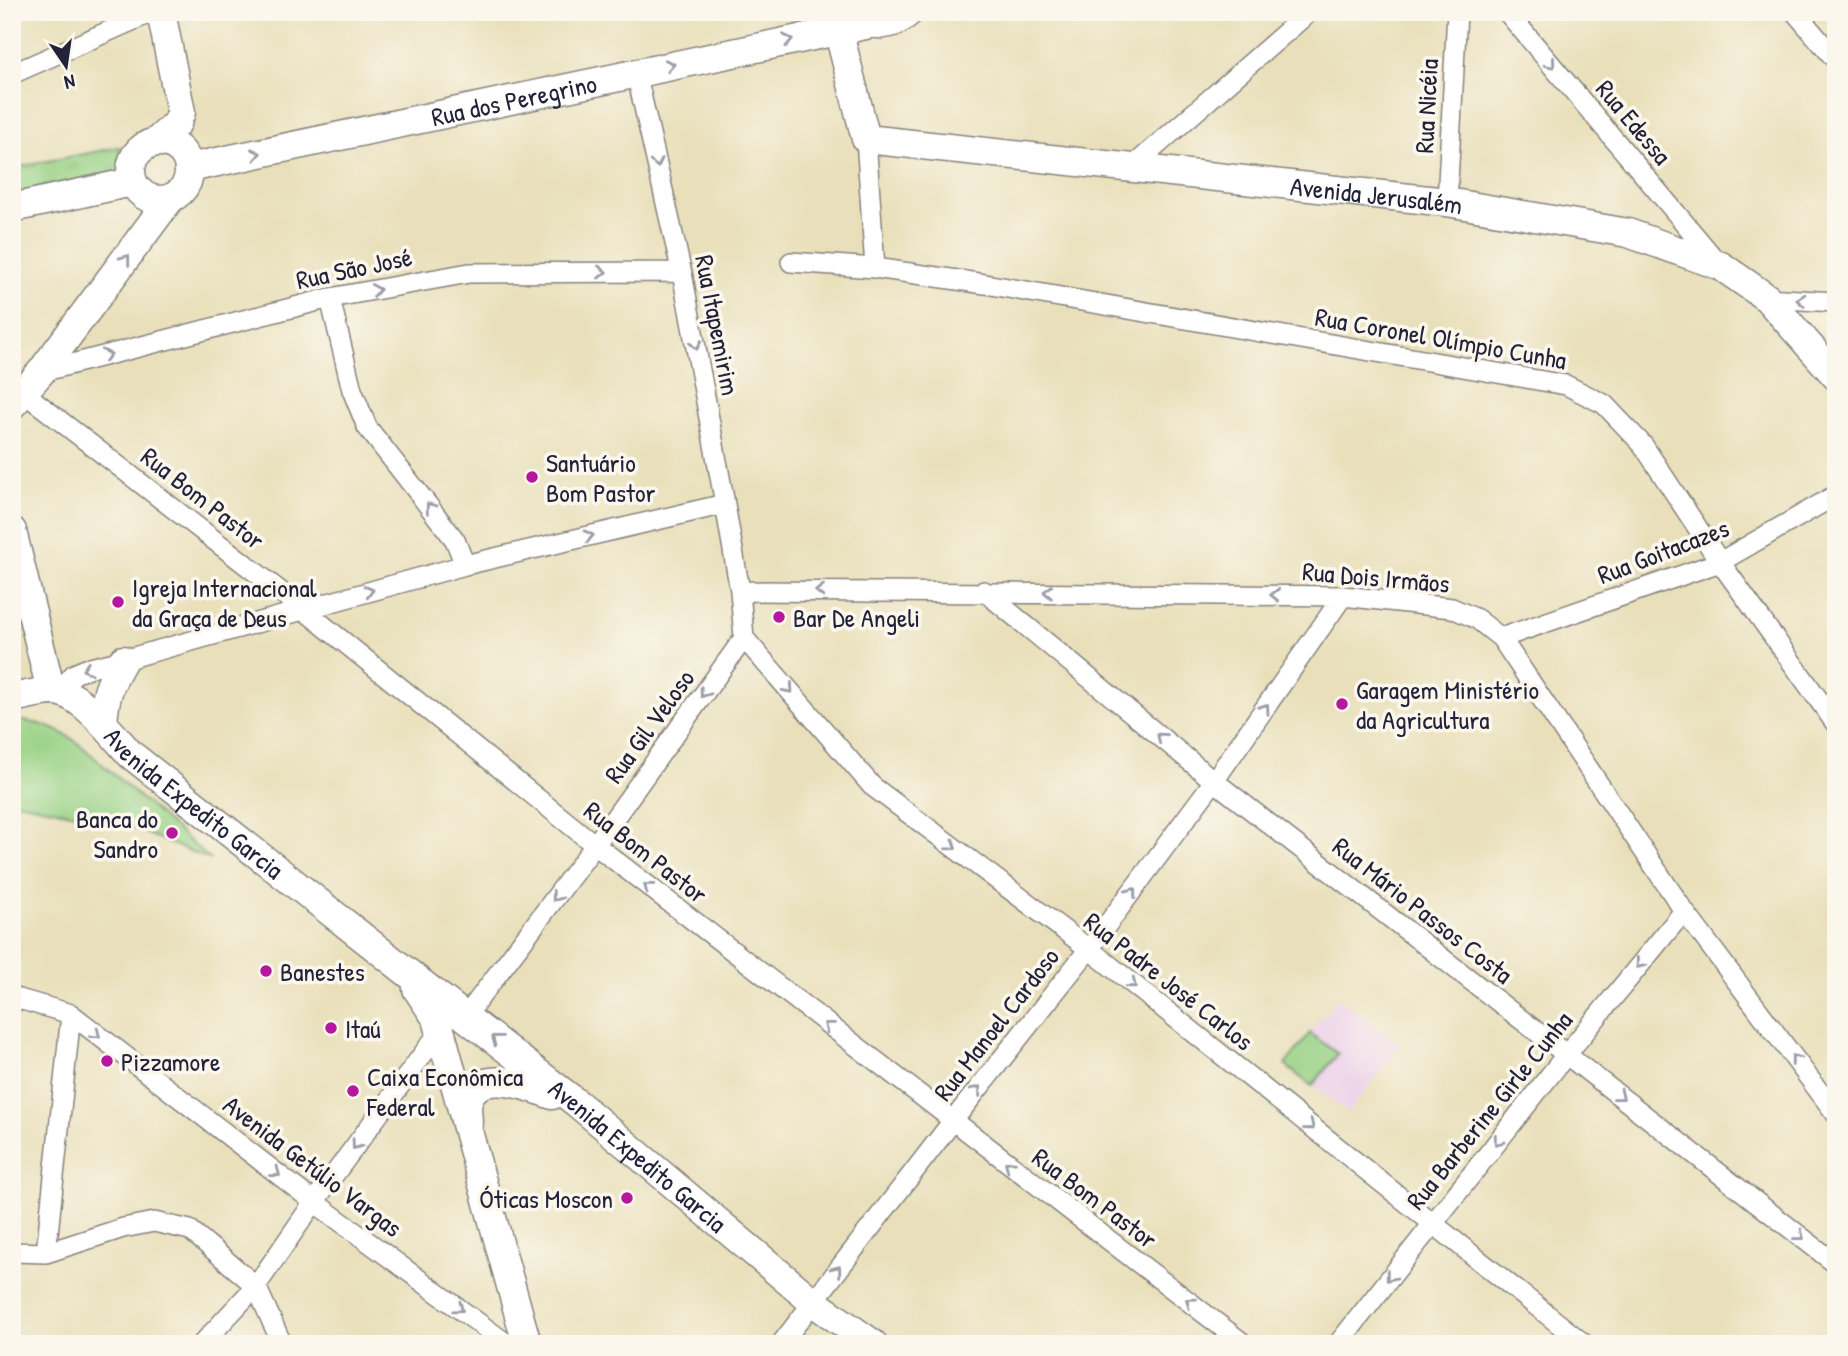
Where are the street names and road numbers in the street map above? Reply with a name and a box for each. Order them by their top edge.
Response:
street label: Rua Nicéia [1406,58,1446,154]
street label: Rua dos Peregrino [428,65,600,134]
street label: Rua Edessa [1588,72,1680,172]
street label: Avenida Jerusalém [1289,168,1465,222]
street label: Rua São José [293,239,415,297]
street label: Rua Itapemirim [687,252,749,398]
street label: Rua Coronel Olímpio Cunha [1313,299,1569,377]
street label: Rua Bom Pastor [134,439,272,557]
street label: Rua Goitacazes [1592,510,1734,592]
street label: Rua Dois Irmãos [1301,553,1451,601]
street label: Rua Gil Veloso [596,662,702,790]
street label: Avenida Expedito Garcia [97,719,291,886]
street label: Rua Bom Pastor [577,793,715,911]
street label: Rua Mário Passos Costa [1326,829,1520,991]
street label: Rua Padre José Carlos [1077,904,1261,1058]
street label: Rua Manoel Cardoso [925,940,1067,1108]
street label: Rua Barberine Girle Cunha [1398,1003,1580,1217]
street label: Avenida Expedito Garcia [542,1070,735,1240]
street label: Avenida Getúlio Vargas [217,1087,409,1245]
street label: Rua Bom Pastor [1025,1140,1165,1256]

